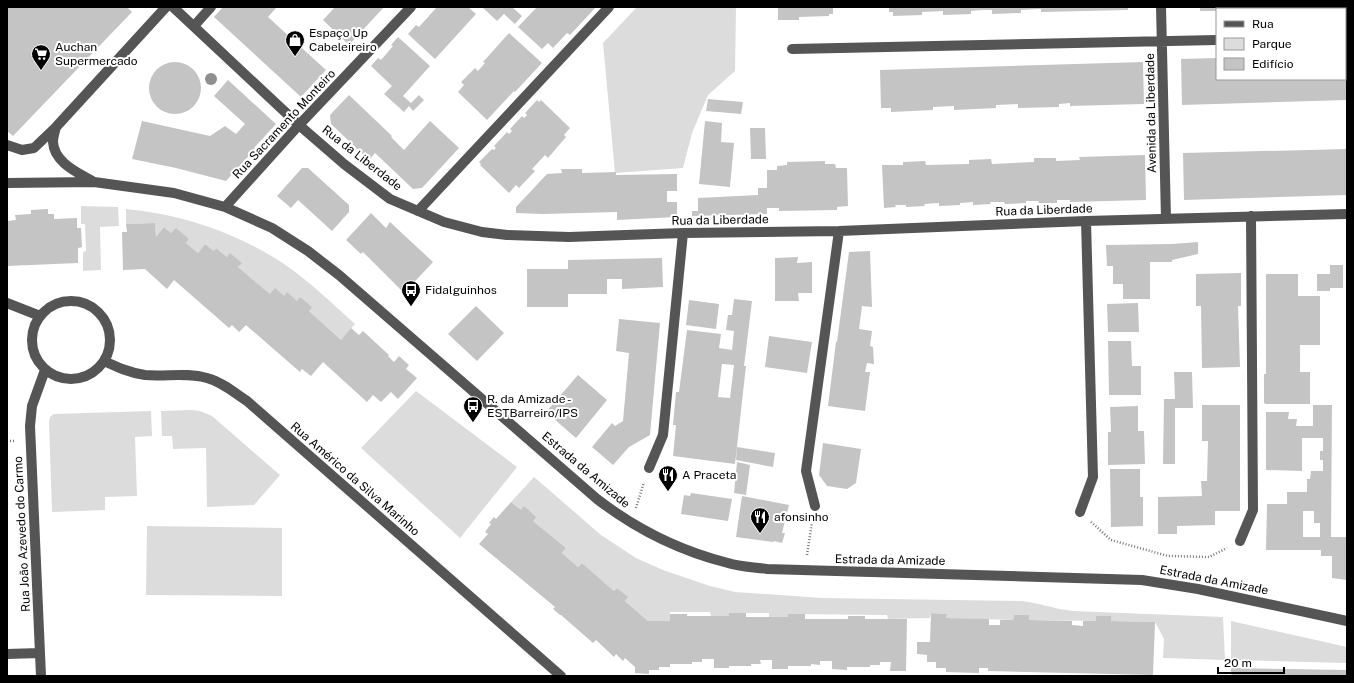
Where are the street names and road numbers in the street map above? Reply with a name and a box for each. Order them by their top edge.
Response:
street label: Avenida da Liberdade [1143,53,1159,173]
street label: Rua Sacramento Monteiro [230,66,339,182]
street label: Rua da Liberdade [319,123,405,194]
street label: Rua da Liberdade [995,201,1093,219]
street label: Rua da Liberdade [671,212,769,228]
street label: Rua Américo da Silva Marinho [288,419,422,539]
street label: Estrada da Amizade [539,429,633,511]
street label: Rua João Azevedo do Carmo [11,456,33,612]
street label: Estrada da Amizade [835,552,946,568]
street label: Estrada da Amizade [1158,563,1270,597]

